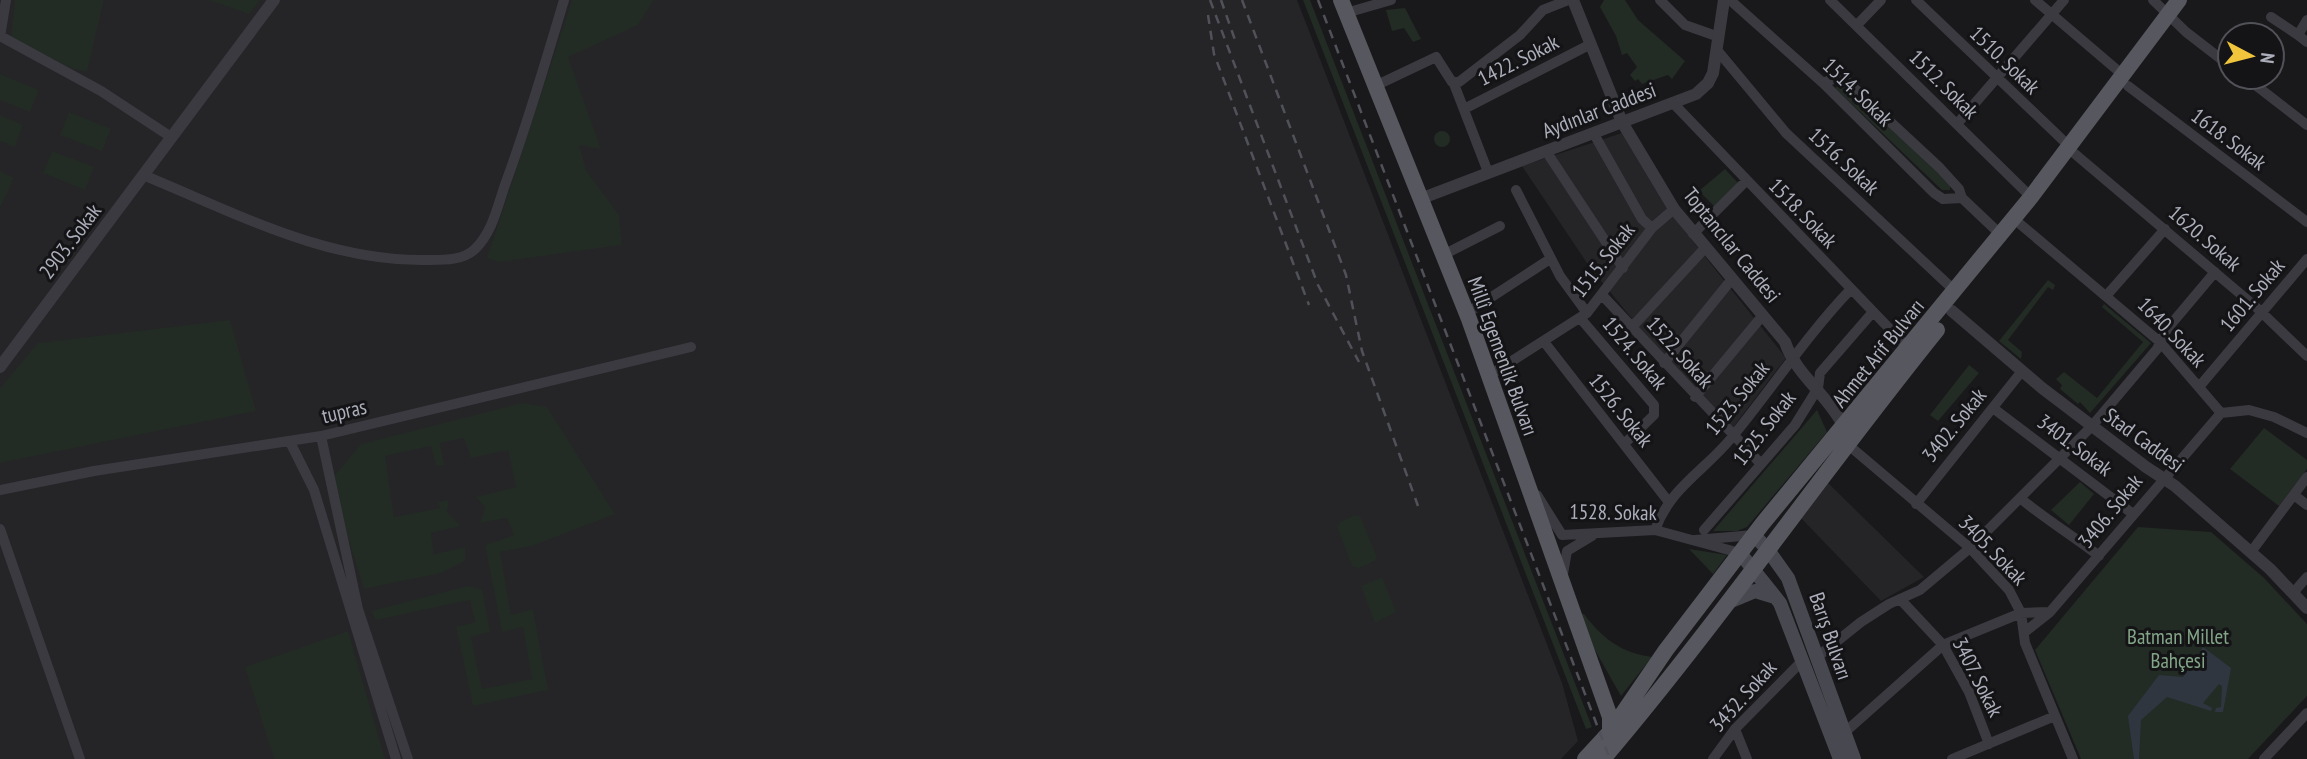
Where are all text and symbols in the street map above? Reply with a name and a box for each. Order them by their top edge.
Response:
street label: 1510. Sokak [1964,20,2046,100]
north arrow [2216,21,2286,91]
street label: 1422. Sokak [1473,28,1563,92]
street label: 1512. Sokak [1904,44,1984,124]
street label: 1514. Sokak [1817,52,1899,132]
text: N [2255,52,2280,65]
street label: Aydınlar Caddesi [1538,76,1660,144]
street label: 1618. Sokak [2186,102,2272,176]
street label: 1516. Sokak [1803,121,1885,201]
street label: 1518. Sokak [1763,172,1843,254]
street label: Toptancılar Caddesi [1677,182,1787,308]
street label: 2903. Sokak [33,198,107,284]
street label: 1620. Sokak [2163,199,2247,277]
street label: 1515. Sokak [1565,217,1641,303]
street label: 1601. Sokak [2214,253,2290,337]
street label: Millî Egemenlik Bulvarı [1462,273,1544,439]
street label: 1640. Sokak [2132,291,2212,373]
street label: Ahmet Arif Bulvarı [1826,293,1930,413]
street label: 1524. Sokak [1597,311,1673,395]
street label: 1522. Sokak [1641,311,1719,393]
street label: 1523. Sokak [1699,356,1775,440]
street label: 1526. Sokak [1583,368,1659,452]
street label: 3402. Sokak [1916,383,1992,467]
street label: 1525. Sokak [1726,385,1802,471]
street label: tupras [319,393,369,429]
street label: Stad Caddesi [2098,402,2190,478]
street label: 3401. Sokak [2032,408,2118,482]
street label: 3406. Sokak [2072,469,2148,553]
street label: 1528. Sokak [1569,498,1657,526]
street label: 3405. Sokak [1953,509,2033,591]
street label: Barış Bulvarı [1803,589,1859,683]
park label: Batman Millet Bahçesi [2127,623,2229,674]
street label: 3407. Sokak [1947,633,2009,721]
street label: 3432. Sokak [1704,655,1782,737]

